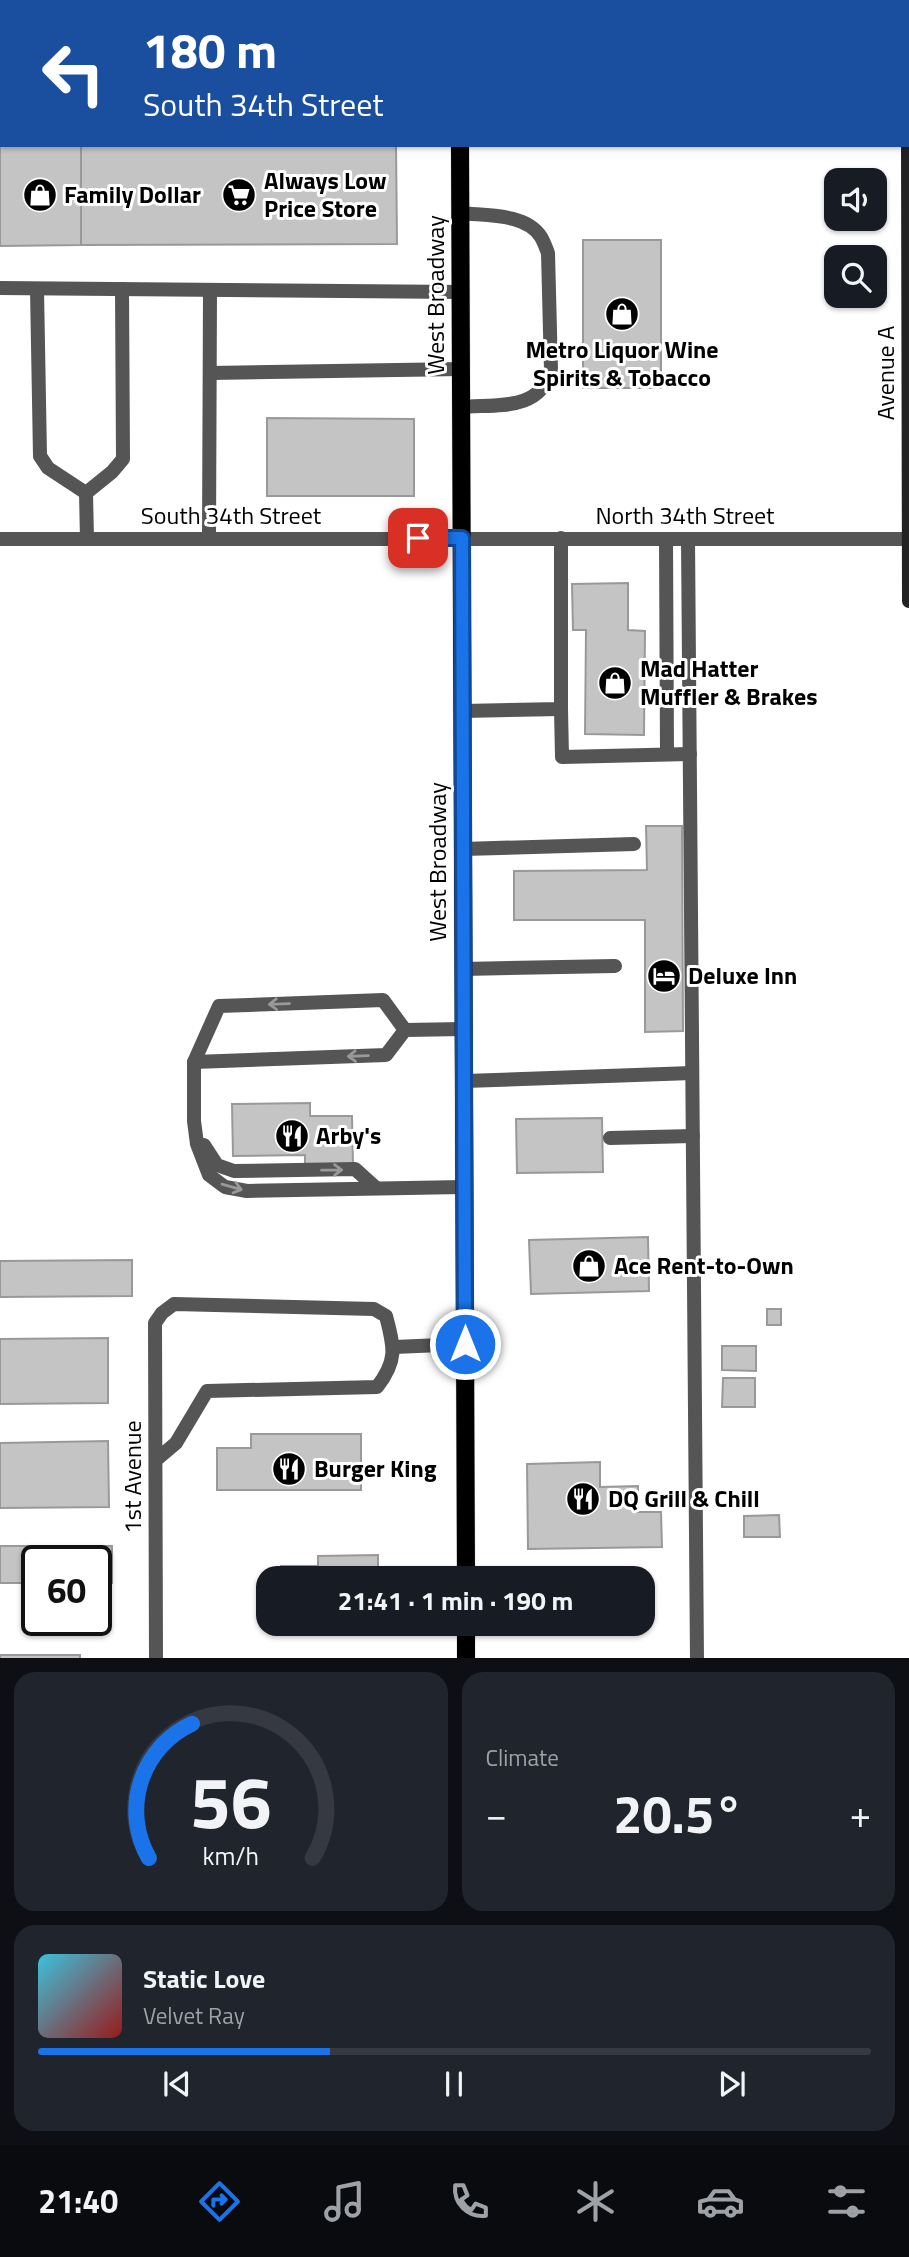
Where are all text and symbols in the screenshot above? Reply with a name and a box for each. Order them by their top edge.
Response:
text: 180 m [143,12,277,87]
icon: left [28,28,119,119]
text: South 34th Street [143,80,383,128]
place label: Always Low Price Store [264,162,387,226]
map controls [824,168,887,308]
button: sound [824,168,887,231]
shop icon: Family Dollar [21,176,59,214]
place label: Family Dollar [64,176,201,212]
supermarket icon: Always Low Price Store [220,176,258,214]
street label: West Broadway [417,215,453,375]
button: search [824,245,887,308]
shop icon: Metro Liquor Wine Spirits & Tobacco [603,295,641,333]
street label: Avenue A [867,326,903,420]
place label: Metro Liquor Wine Spirits & Tobacco [525,331,719,395]
street label: South 34th Street [141,497,322,533]
street label: North 34th Street [595,497,775,533]
pin [388,508,448,568]
icon: arrive [399,519,437,557]
place label: Mad Hatter Muffler & Brakes [640,650,818,714]
shop icon: Mad Hatter Muffler & Brakes [596,664,634,702]
street label: West Broadway [419,782,455,942]
hotel icon: Deluxe Inn [645,957,683,995]
place label: Deluxe Inn [688,957,797,993]
one-way arrow [268,997,291,1010]
one-way arrow [347,1050,370,1063]
restaurant icon: Arby's [273,1117,311,1155]
place label: Arby's [316,1117,381,1153]
one-way arrow [321,1163,344,1177]
one-way arrow [220,1182,242,1195]
shop icon: Ace Rent-to-Own [570,1247,608,1285]
place label: Ace Rent-to-Own [614,1247,794,1283]
position arrow [428,1307,502,1381]
street label: 1st Avenue [114,1420,150,1534]
restaurant icon: Burger King [270,1450,308,1488]
place label: Burger King [314,1450,437,1486]
restaurant icon: DQ Grill & Chill [564,1480,602,1518]
place label: DQ Grill & Chill [608,1480,760,1516]
speed limit sign: 60 [21,1545,112,1636]
text: 21:41 · 1 min · 190 m [338,1581,573,1620]
text: Climate [486,1740,559,1775]
text: 56 [190,1746,272,1856]
text: 20.5° [613,1774,743,1853]
text: − [486,1785,507,1843]
text: + [850,1785,871,1843]
text: km/h [202,1836,259,1874]
text: Static Love [143,1959,265,1998]
text: Velvet Ray [143,1998,245,2033]
icon: previous [158,2065,196,2103]
icon: pause [435,2065,473,2103]
icon: next [713,2065,751,2103]
text: 21:40 [38,2177,118,2225]
icon: directions [195,2177,244,2226]
icon: music [320,2177,369,2226]
icon: phone [445,2177,494,2226]
icon: climate [571,2177,620,2226]
icon: car [696,2177,745,2226]
icon: filters [822,2177,871,2226]

